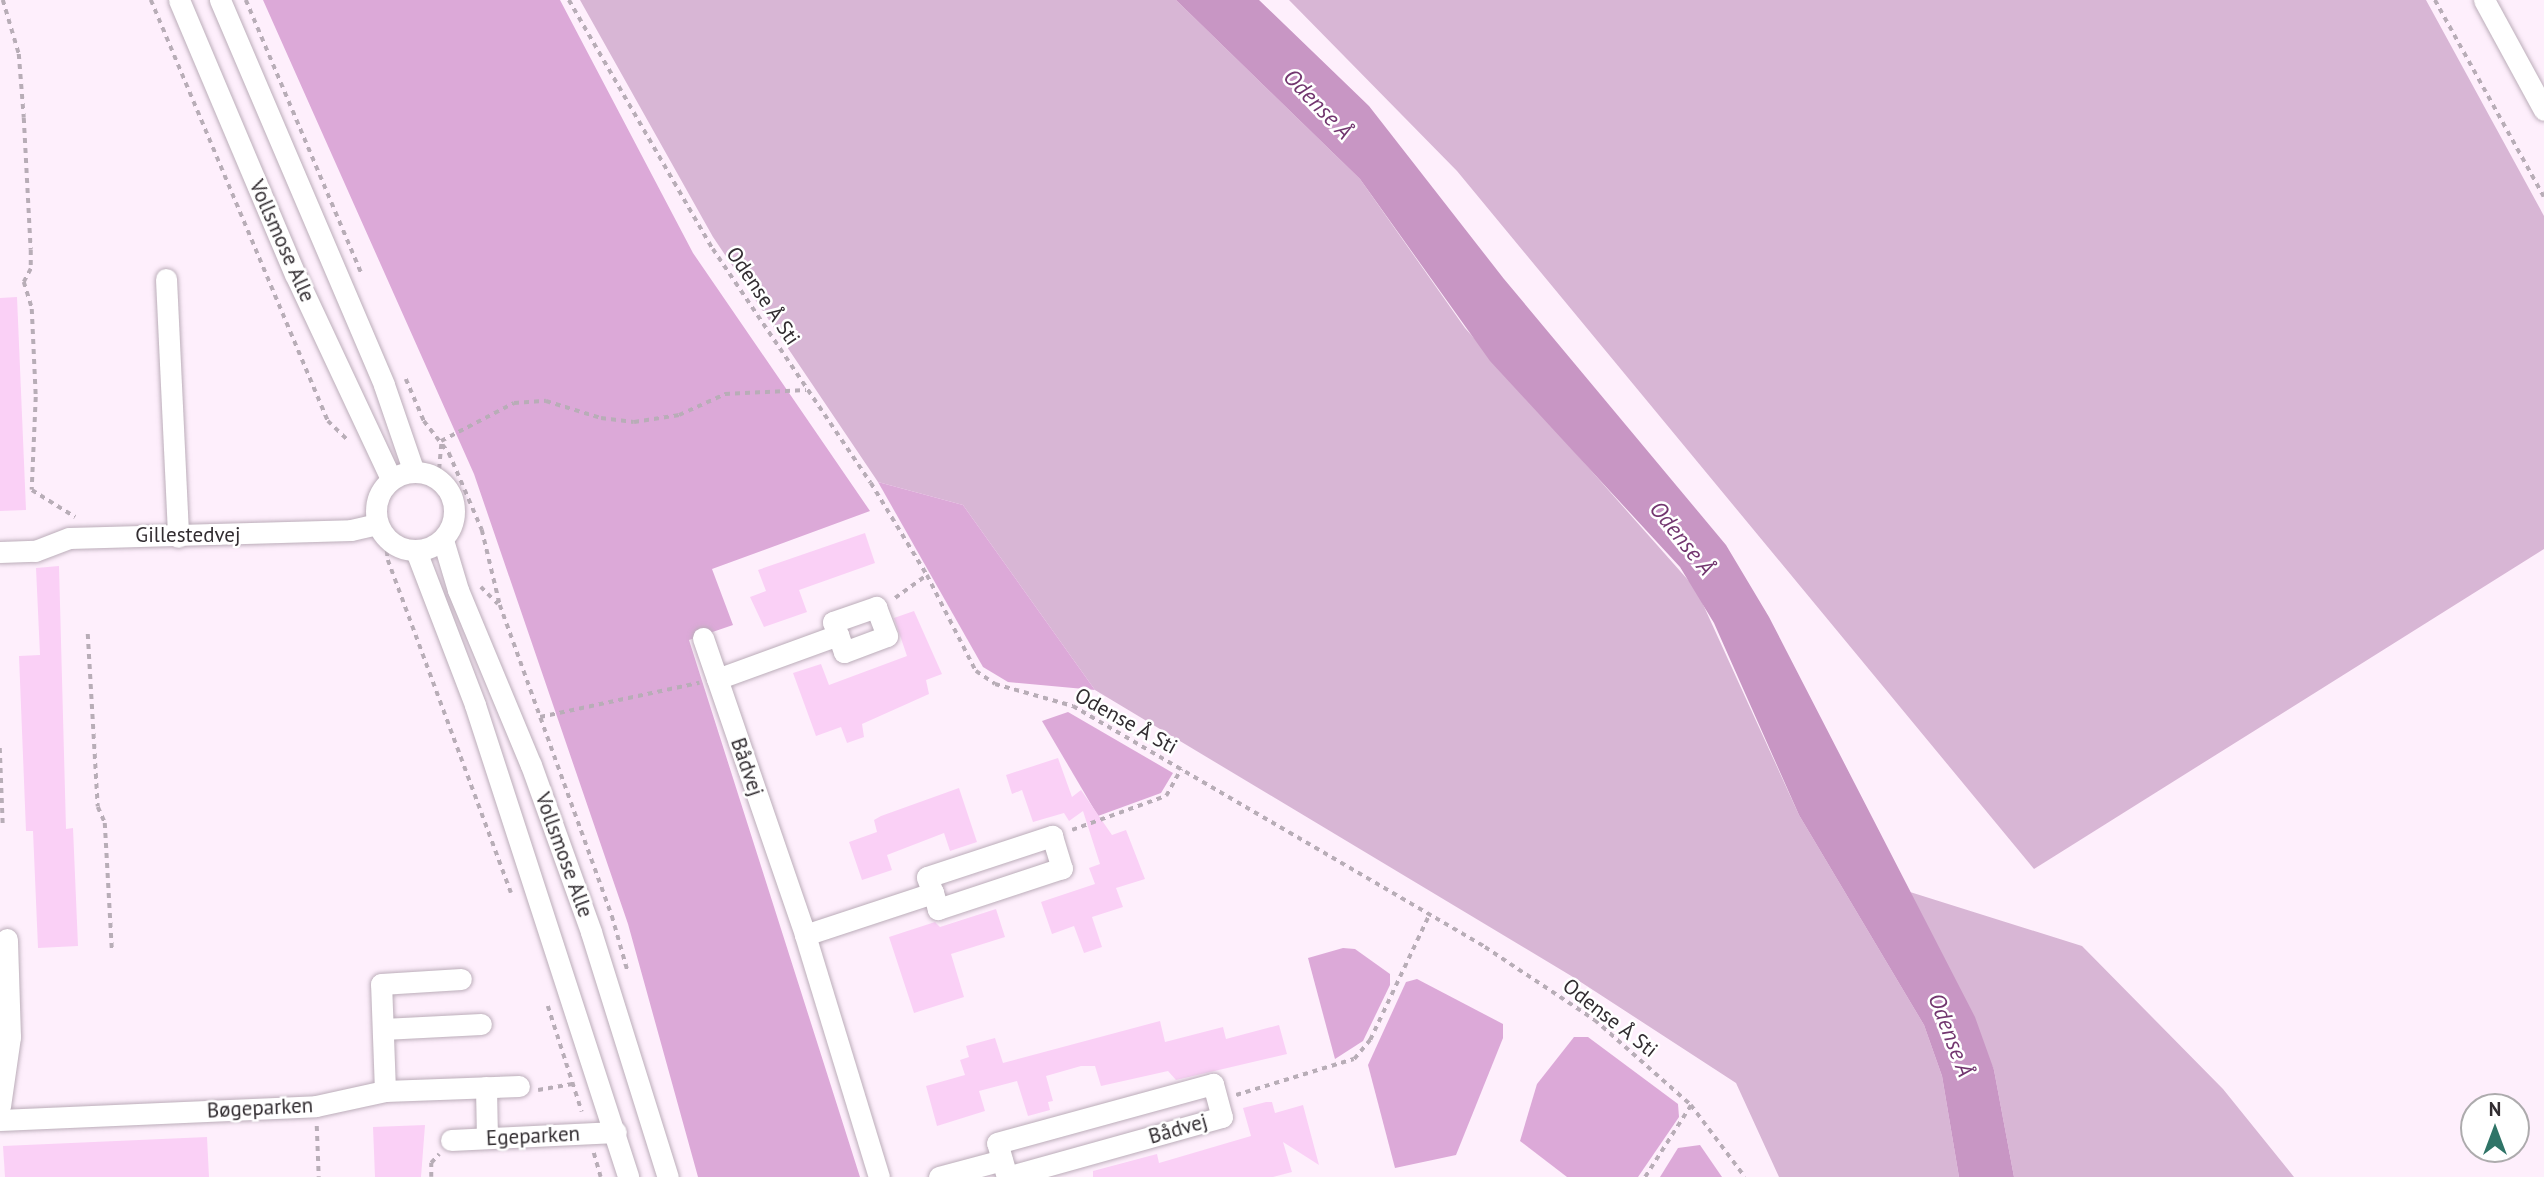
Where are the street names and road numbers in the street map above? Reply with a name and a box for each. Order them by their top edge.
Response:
street label: Vollsmose Alle [244,176,320,306]
street label: Odense Å Sti [720,241,806,351]
street label: Gillestedvej [135,522,241,548]
street label: Odense Å Sti [1070,682,1182,760]
street label: Bådvej [725,734,769,800]
street label: Vollsmose Alle [530,789,598,921]
street label: Odense Å Sti [1557,973,1663,1063]
street label: Bøgeparken [206,1093,314,1123]
street label: Bådvej [1146,1109,1210,1149]
street label: Egeparken [485,1121,581,1151]

